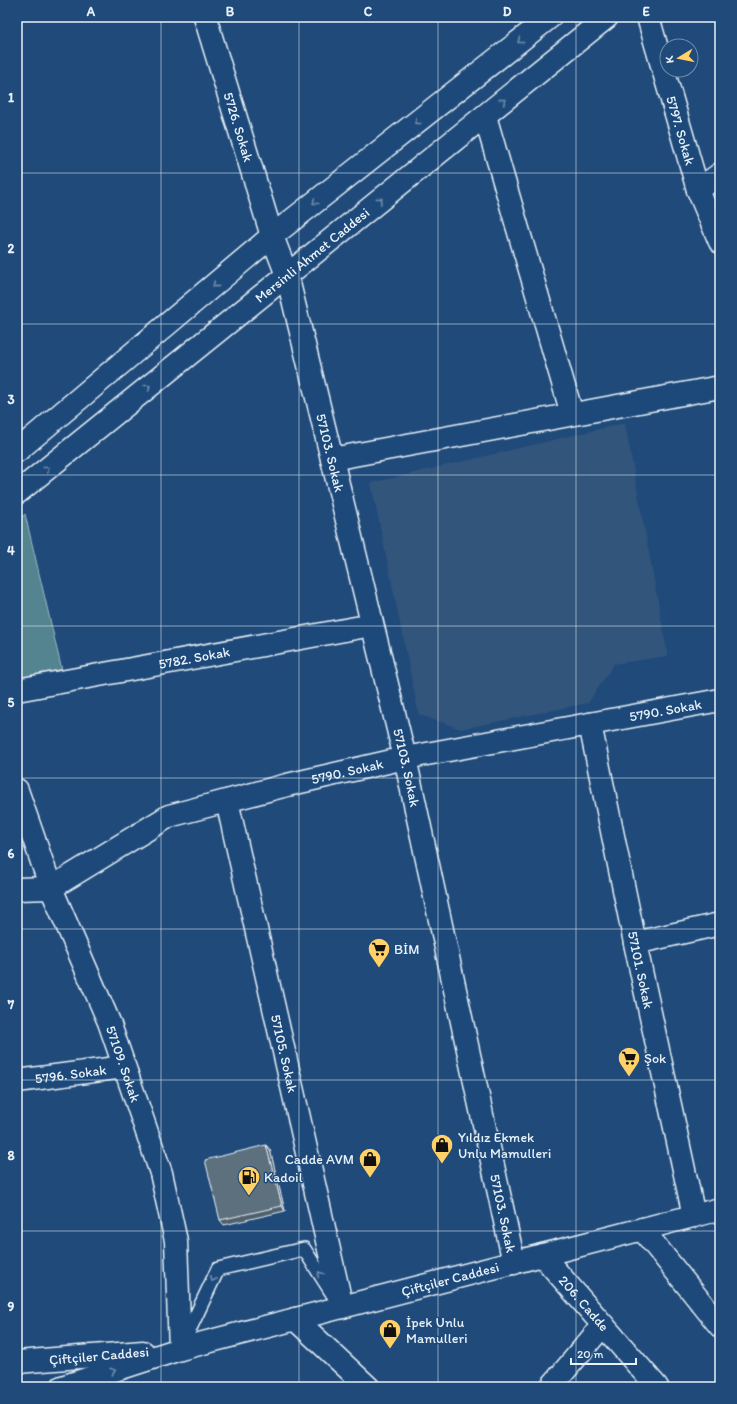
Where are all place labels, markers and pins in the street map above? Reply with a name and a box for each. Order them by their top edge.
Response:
supermarket icon: BİM [366,936,392,969]
place label: BİM [394,941,420,958]
supermarket icon: Şok [616,1045,642,1078]
place label: Şok [644,1050,667,1067]
place label: Yıldız Ekmek Unlu Mamulleri [458,1129,551,1162]
shop icon: Yıldız Ekmek Unlu Mamulleri [429,1132,455,1165]
shop icon: Cadde AVM [357,1146,383,1179]
place label: Cadde AVM [285,1151,354,1168]
fuel station icon: Kadoil [236,1164,262,1197]
place label: Kadoil [264,1169,303,1186]
place label: İpek Unlu Mamulleri [406,1314,468,1347]
shop icon: İpek Unlu Mamulleri [377,1317,403,1350]

